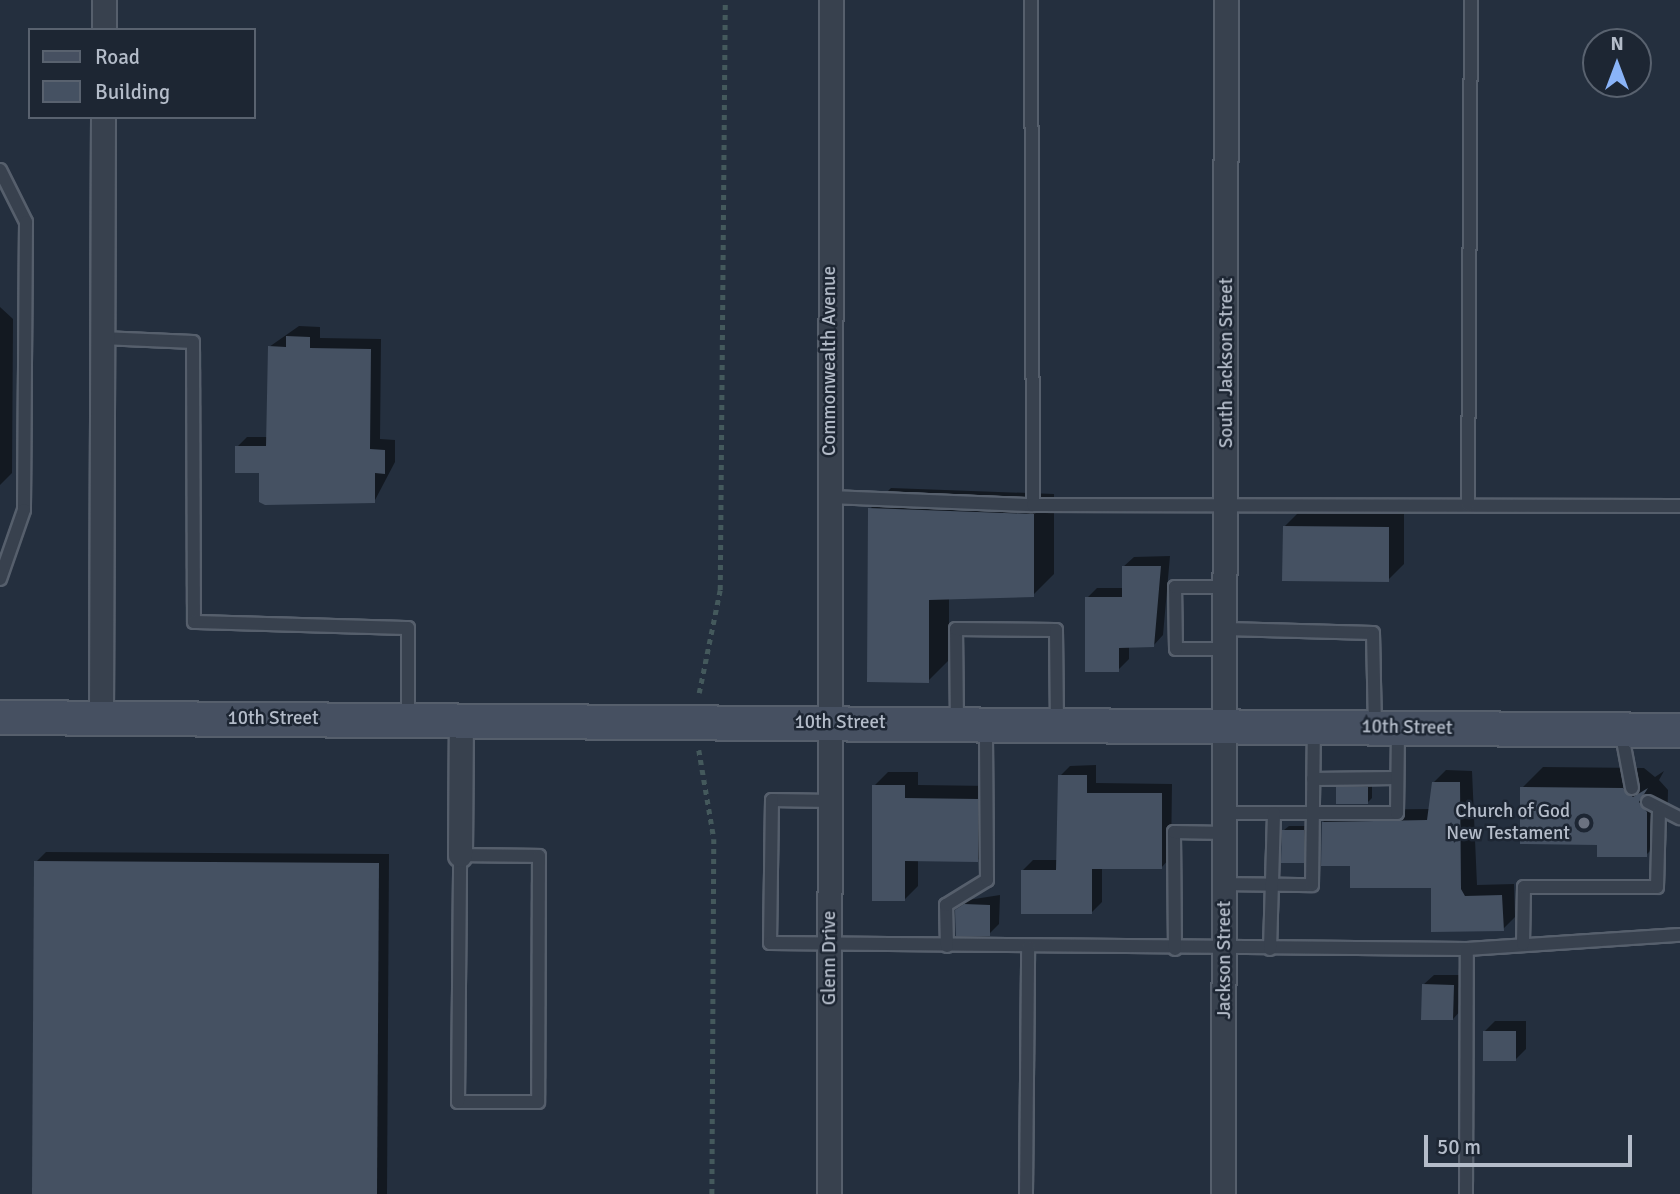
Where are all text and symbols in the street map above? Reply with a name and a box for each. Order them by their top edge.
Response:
legend [28,28,256,119]
north arrow [1582,28,1652,98]
text: N [1610,32,1624,56]
text: Road [95,44,140,70]
text: Building [95,79,170,105]
street label: Commonwealth Avenue [819,266,841,456]
street label: South Jackson Street [1216,278,1238,448]
street label: 10th Street [227,708,319,730]
street label: 10th Street [794,712,886,734]
street label: 10th Street [1361,716,1453,740]
place label: Church of God New Testament [1446,801,1570,845]
marker: Church of God New Testament [1576,815,1592,831]
street label: Jackson Street [1214,901,1236,1019]
street label: Glenn Drive [819,911,841,1005]
scale bar [1428,1120,1636,1164]
text: 50 m [1437,1134,1481,1160]

